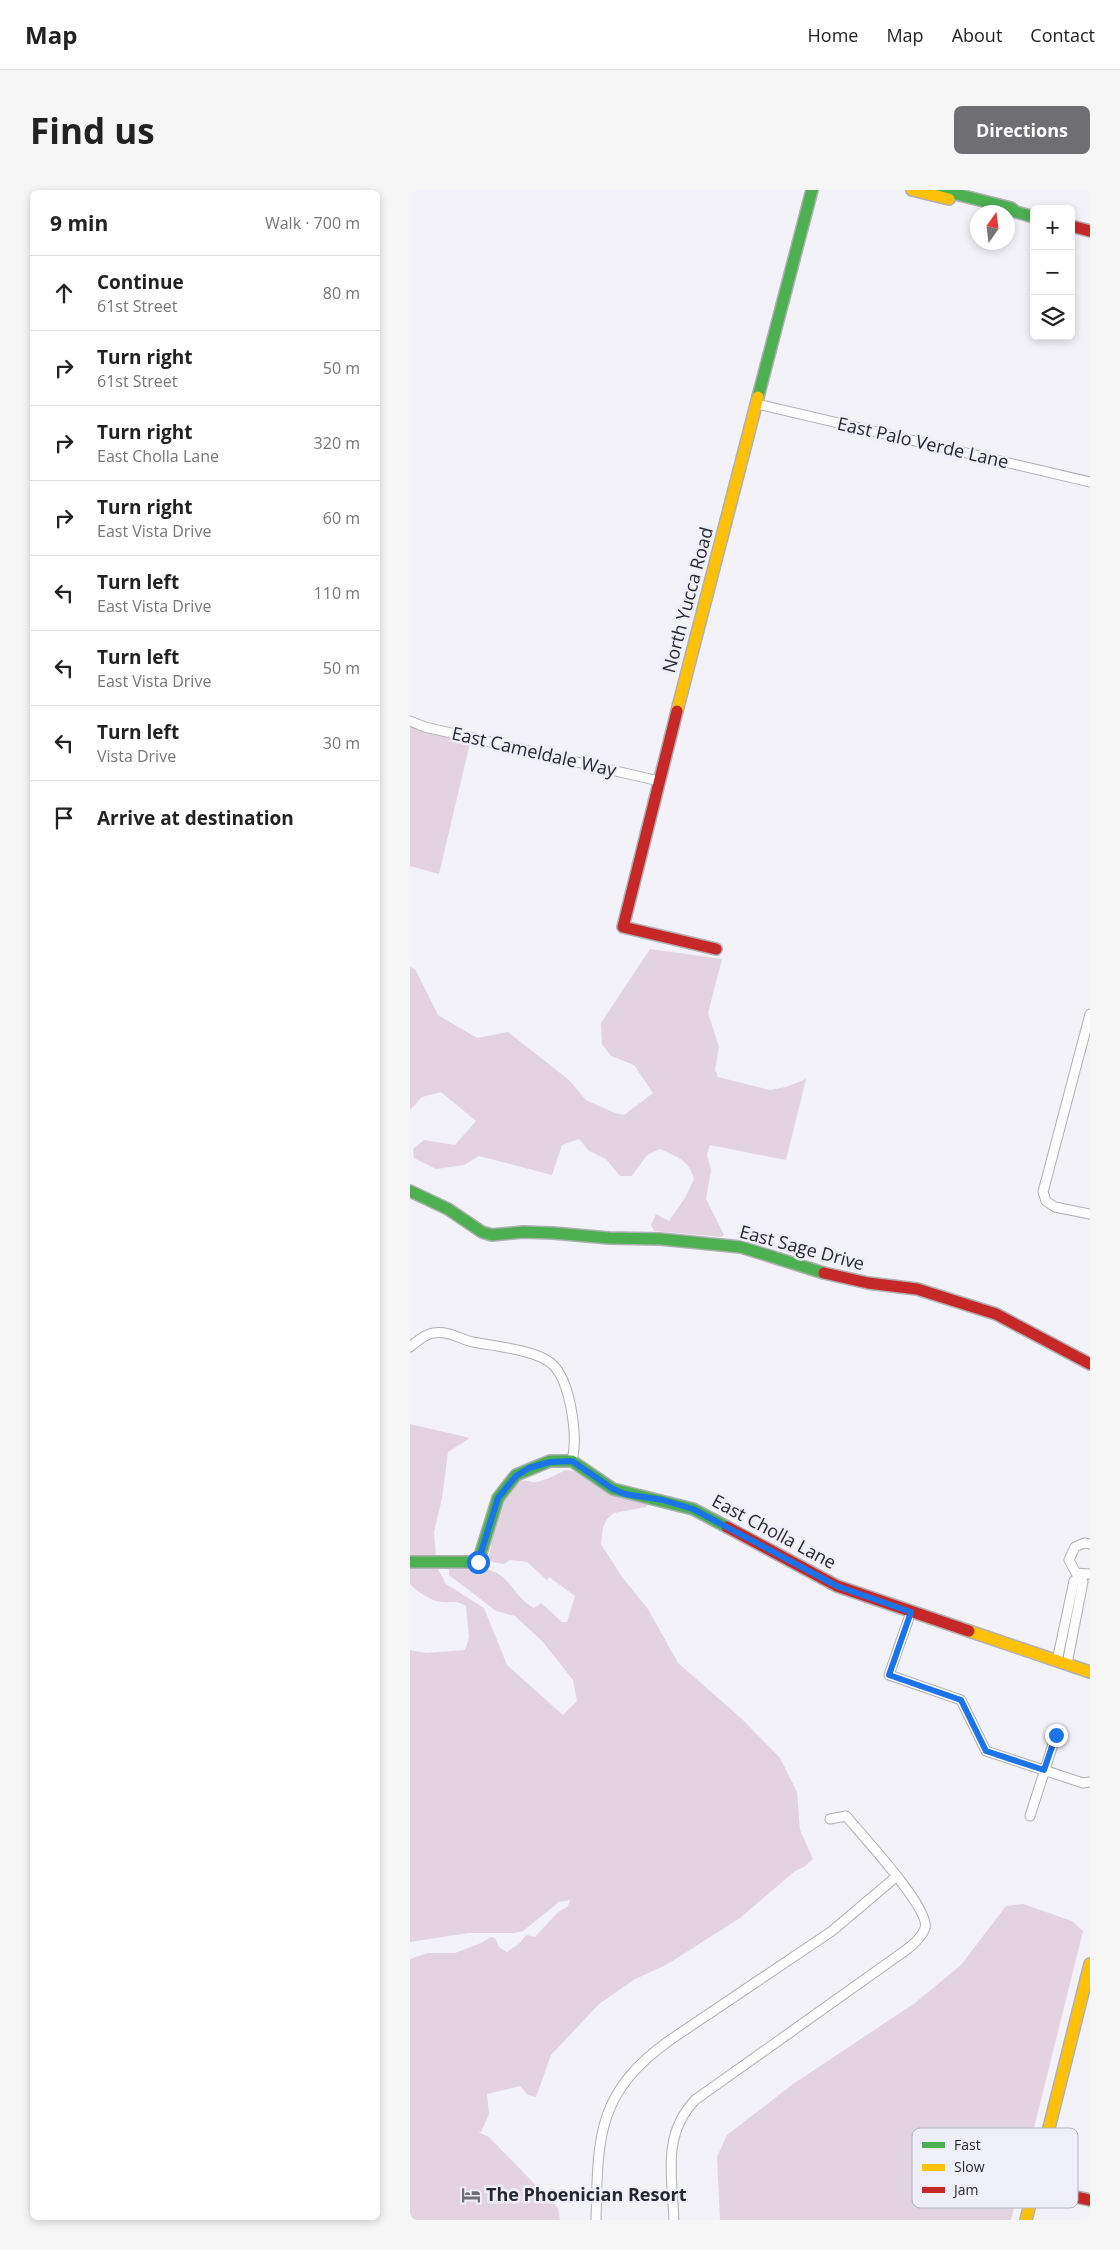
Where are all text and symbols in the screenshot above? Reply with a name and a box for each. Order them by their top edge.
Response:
text: Map [25,18,77,51]
text: Home [808,23,858,47]
text: Map [886,23,924,47]
text: About [952,23,1002,47]
text: Contact [1030,23,1095,47]
button: Directions [954,106,1090,154]
text: Find us [30,107,155,154]
north arrow [970,205,1015,250]
map controls [1030,205,1075,340]
button: + [1030,205,1075,250]
text: 9 min [50,209,108,237]
text: Walk · 700 m [265,212,360,234]
button: − [1030,250,1075,295]
text: Continue [97,269,184,295]
icon: ahead [50,279,78,307]
text: 80 m [323,282,360,304]
text: 61st Street [97,295,177,317]
button: layers [1030,295,1075,340]
text: Turn right [97,344,192,370]
icon: right [50,354,78,382]
text: 50 m [323,357,360,379]
text: 61st Street [97,370,177,392]
street label: East Palo Verde Lane [835,411,1011,473]
text: Turn right [97,419,192,445]
icon: right [50,429,78,457]
text: 320 m [314,432,360,454]
text: East Cholla Lane [97,445,219,467]
text: Turn right [97,494,192,520]
icon: right [50,504,78,532]
text: 60 m [323,507,360,529]
text: East Vista Drive [97,520,211,542]
street label: North Yucca Road [656,524,718,675]
text: Turn left [97,569,179,595]
icon: left [50,579,78,607]
text: 110 m [314,582,360,604]
text: East Vista Drive [97,595,211,617]
text: Turn left [97,644,179,670]
icon: left [50,654,78,682]
text: 50 m [323,657,360,679]
text: East Vista Drive [97,670,211,692]
text: Turn left [97,719,179,745]
street label: East Cameldale Way [450,720,620,782]
icon: left [50,729,78,757]
text: 30 m [323,732,360,754]
text: Vista Drive [97,745,176,767]
icon: arrive [50,804,78,832]
text: Arrive at destination [97,805,294,831]
street label: East Sage Drive [737,1219,867,1275]
street label: East Cholla Lane [708,1488,841,1574]
route start [467,1551,490,1574]
route end [1045,1724,1068,1747]
legend [912,2128,1078,2208]
text: Fast [954,2135,981,2154]
text: Slow [954,2157,985,2176]
text: Jam [952,2180,979,2199]
place label: The Phoenician Resort [486,2182,687,2206]
hotel icon: The Phoenician Resort [460,2184,482,2206]

